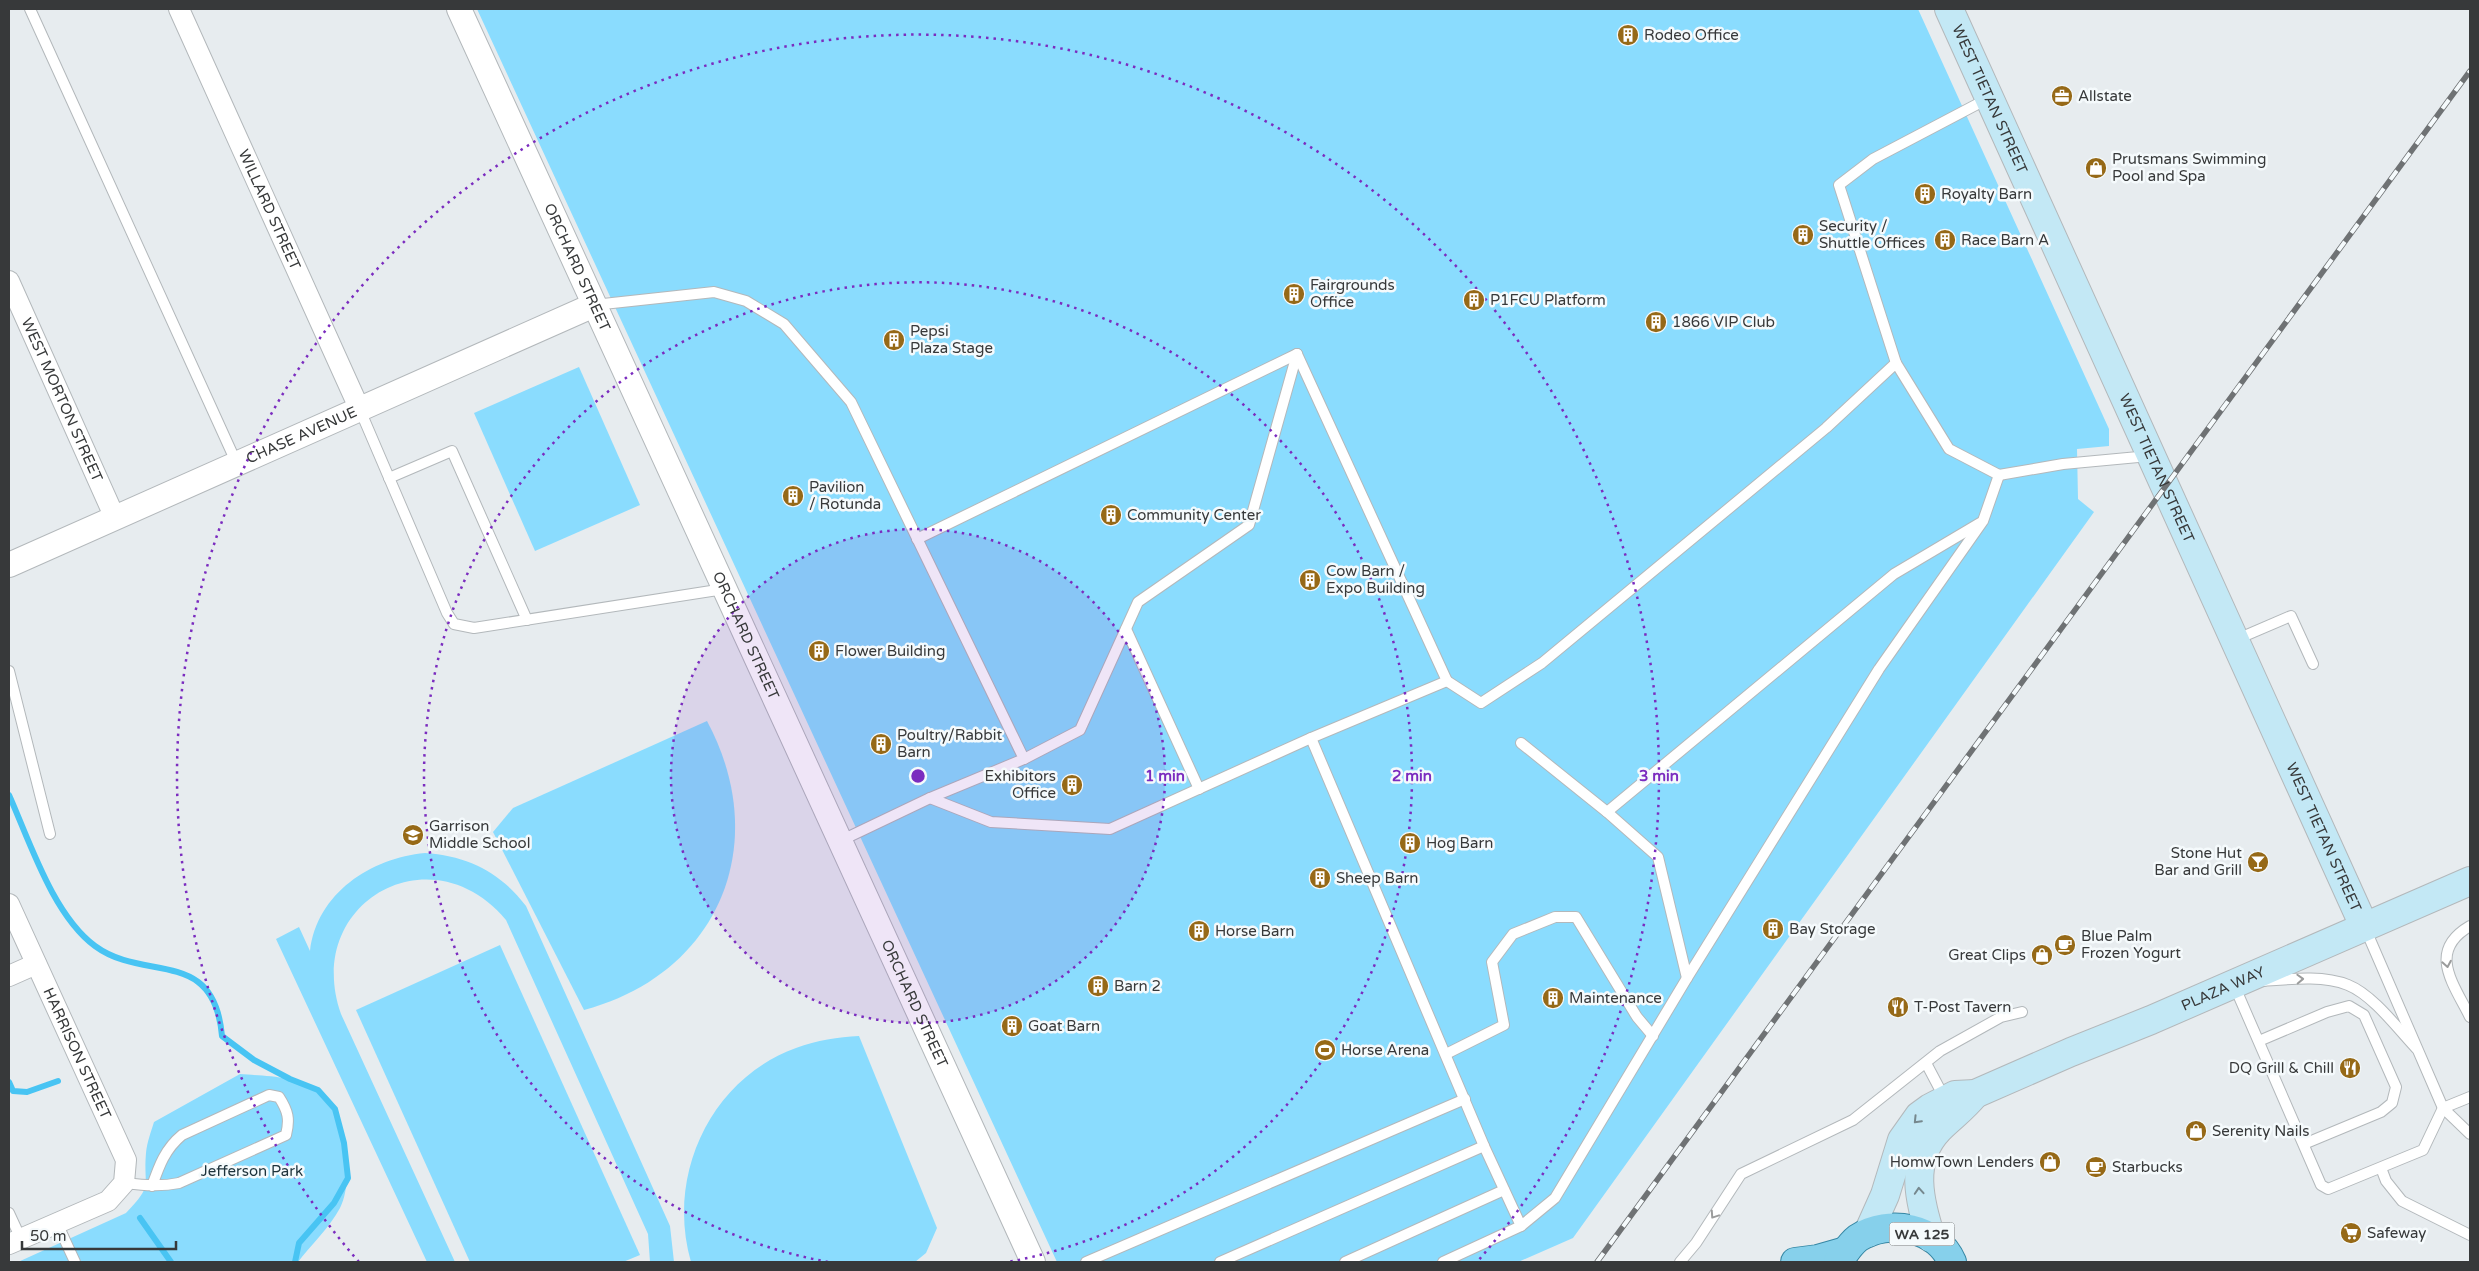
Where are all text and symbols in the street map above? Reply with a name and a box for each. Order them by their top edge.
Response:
street label: WEST TIETAN STREET [1948,22,2031,177]
building icon: Rodeo Office [1616,23,1640,47]
place label: Rodeo Office [1644,26,1739,44]
office icon: Allstate [2050,84,2074,108]
place label: Allstate [2078,87,2132,105]
street label: WILLARD STREET [235,146,305,273]
place label: Prutsmans Swimming Pool and Spa [2112,150,2266,185]
shop icon: Prutsmans Swimming Pool and Spa [2084,156,2108,180]
building icon: Royalty Barn [1913,182,1937,206]
place label: Royalty Barn [1941,185,2032,203]
street label: ORCHARD STREET [540,200,614,334]
place label: Security / Shuttle Offices [1819,217,1925,252]
building icon: Security / Shuttle Offices [1791,223,1815,247]
building icon: Race Barn A [1933,228,1957,252]
place label: Race Barn A [1961,231,2049,249]
place label: Fairgrounds Office [1310,276,1395,311]
building icon: Fairgrounds Office [1282,282,1306,306]
building icon: P1FCU Platform [1462,288,1486,312]
place label: P1FCU Platform [1490,291,1606,309]
building icon: 1866 VIP Club [1644,310,1668,334]
place label: 1866 VIP Club [1672,313,1775,331]
street label: WEST MORTON STREET [18,315,107,484]
place label: Pepsi Plaza Stage [910,322,993,357]
building icon: Pepsi Plaza Stage [882,328,906,352]
street label: WEST TIETAN STREET [2115,391,2198,546]
street label: CHASE AVENUE [243,403,360,467]
place label: Pavilion / Rotunda [809,478,881,513]
building icon: Pavilion / Rotunda [781,484,805,508]
building icon: Community Center [1099,503,1123,527]
place label: Community Center [1127,506,1261,524]
place label: Cow Barn / Expo Building [1326,562,1425,597]
building icon: Cow Barn / Expo Building [1298,568,1322,592]
street label: ORCHARD STREET [709,569,783,702]
building icon: Flower Building [807,639,831,663]
place label: Flower Building [835,642,945,660]
place label: Poultry/Rabbit Barn [897,726,1003,761]
building icon: Poultry/Rabbit Barn [869,732,893,756]
street label: WEST TIETAN STREET [2282,760,2365,914]
centre of rings [909,767,927,785]
place label: Exhibitors Office [985,767,1056,802]
text: 1 min [1145,767,1185,785]
text: 2 min [1392,767,1432,785]
text: 3 min [1639,767,1679,785]
building icon: Exhibitors Office [1060,773,1084,797]
place label: Garrison Middle School [429,817,530,852]
school or university icon: Garrison Middle School [401,823,425,847]
building icon: Hog Barn [1398,831,1422,855]
place label: Hog Barn [1426,834,1493,852]
place label: Stone Hut Bar and Grill [2154,844,2242,879]
bar icon: Stone Hut Bar and Grill [2246,850,2270,874]
building icon: Sheep Barn [1308,866,1332,890]
place label: Sheep Barn [1336,869,1418,887]
building icon: Bay Storage [1761,917,1785,941]
building icon: Horse Barn [1187,919,1211,943]
place label: Bay Storage [1789,920,1875,938]
place label: Horse Barn [1215,922,1294,940]
place label: Blue Palm Frozen Yogurt [2081,927,2181,962]
cafe icon: Blue Palm Frozen Yogurt [2053,933,2077,957]
street label: ORCHARD STREET [878,937,952,1070]
shop icon: Great Clips [2030,943,2054,967]
place label: Great Clips [1948,946,2026,964]
one-way arrow [2442,959,2452,968]
street label: PLAZA WAY [2179,962,2268,1015]
building icon: Barn 2 [1086,974,1110,998]
one-way arrow [2296,974,2304,985]
place label: Barn 2 [1114,977,1161,995]
street label: HARRISON STREET [39,985,115,1122]
building icon: Maintenance [1541,986,1565,1010]
place label: Maintenance [1569,989,1662,1007]
restaurant icon: T-Post Tavern [1886,995,1910,1019]
place label: T-Post Tavern [1914,998,2012,1016]
building icon: Goat Barn [1000,1014,1024,1038]
place label: Goat Barn [1028,1017,1100,1035]
sports icon: Horse Arena [1313,1038,1337,1062]
place label: Horse Arena [1341,1041,1429,1059]
restaurant icon: DQ Grill & Chill [2338,1056,2362,1080]
place label: DQ Grill & Chill [2229,1059,2334,1077]
one-way arrow [1914,1114,1923,1123]
shop icon: Serenity Nails [2184,1119,2208,1143]
place label: Serenity Nails [2212,1122,2309,1140]
shop icon: HomwTown Lenders [2038,1150,2062,1174]
place label: HomwTown Lenders [1890,1153,2034,1171]
cafe icon: Starbucks [2084,1155,2108,1179]
place label: Starbucks [2112,1158,2183,1176]
park label: Jefferson Park [201,1162,303,1180]
one-way arrow [1914,1187,1925,1195]
one-way arrow [1711,1209,1720,1219]
scale bar [22,1218,176,1250]
supermarket icon: Safeway [2339,1221,2363,1245]
road number: WA 125 [1890,1222,1954,1246]
place label: Safeway [2367,1224,2426,1242]
text: 50 m [30,1227,67,1245]

